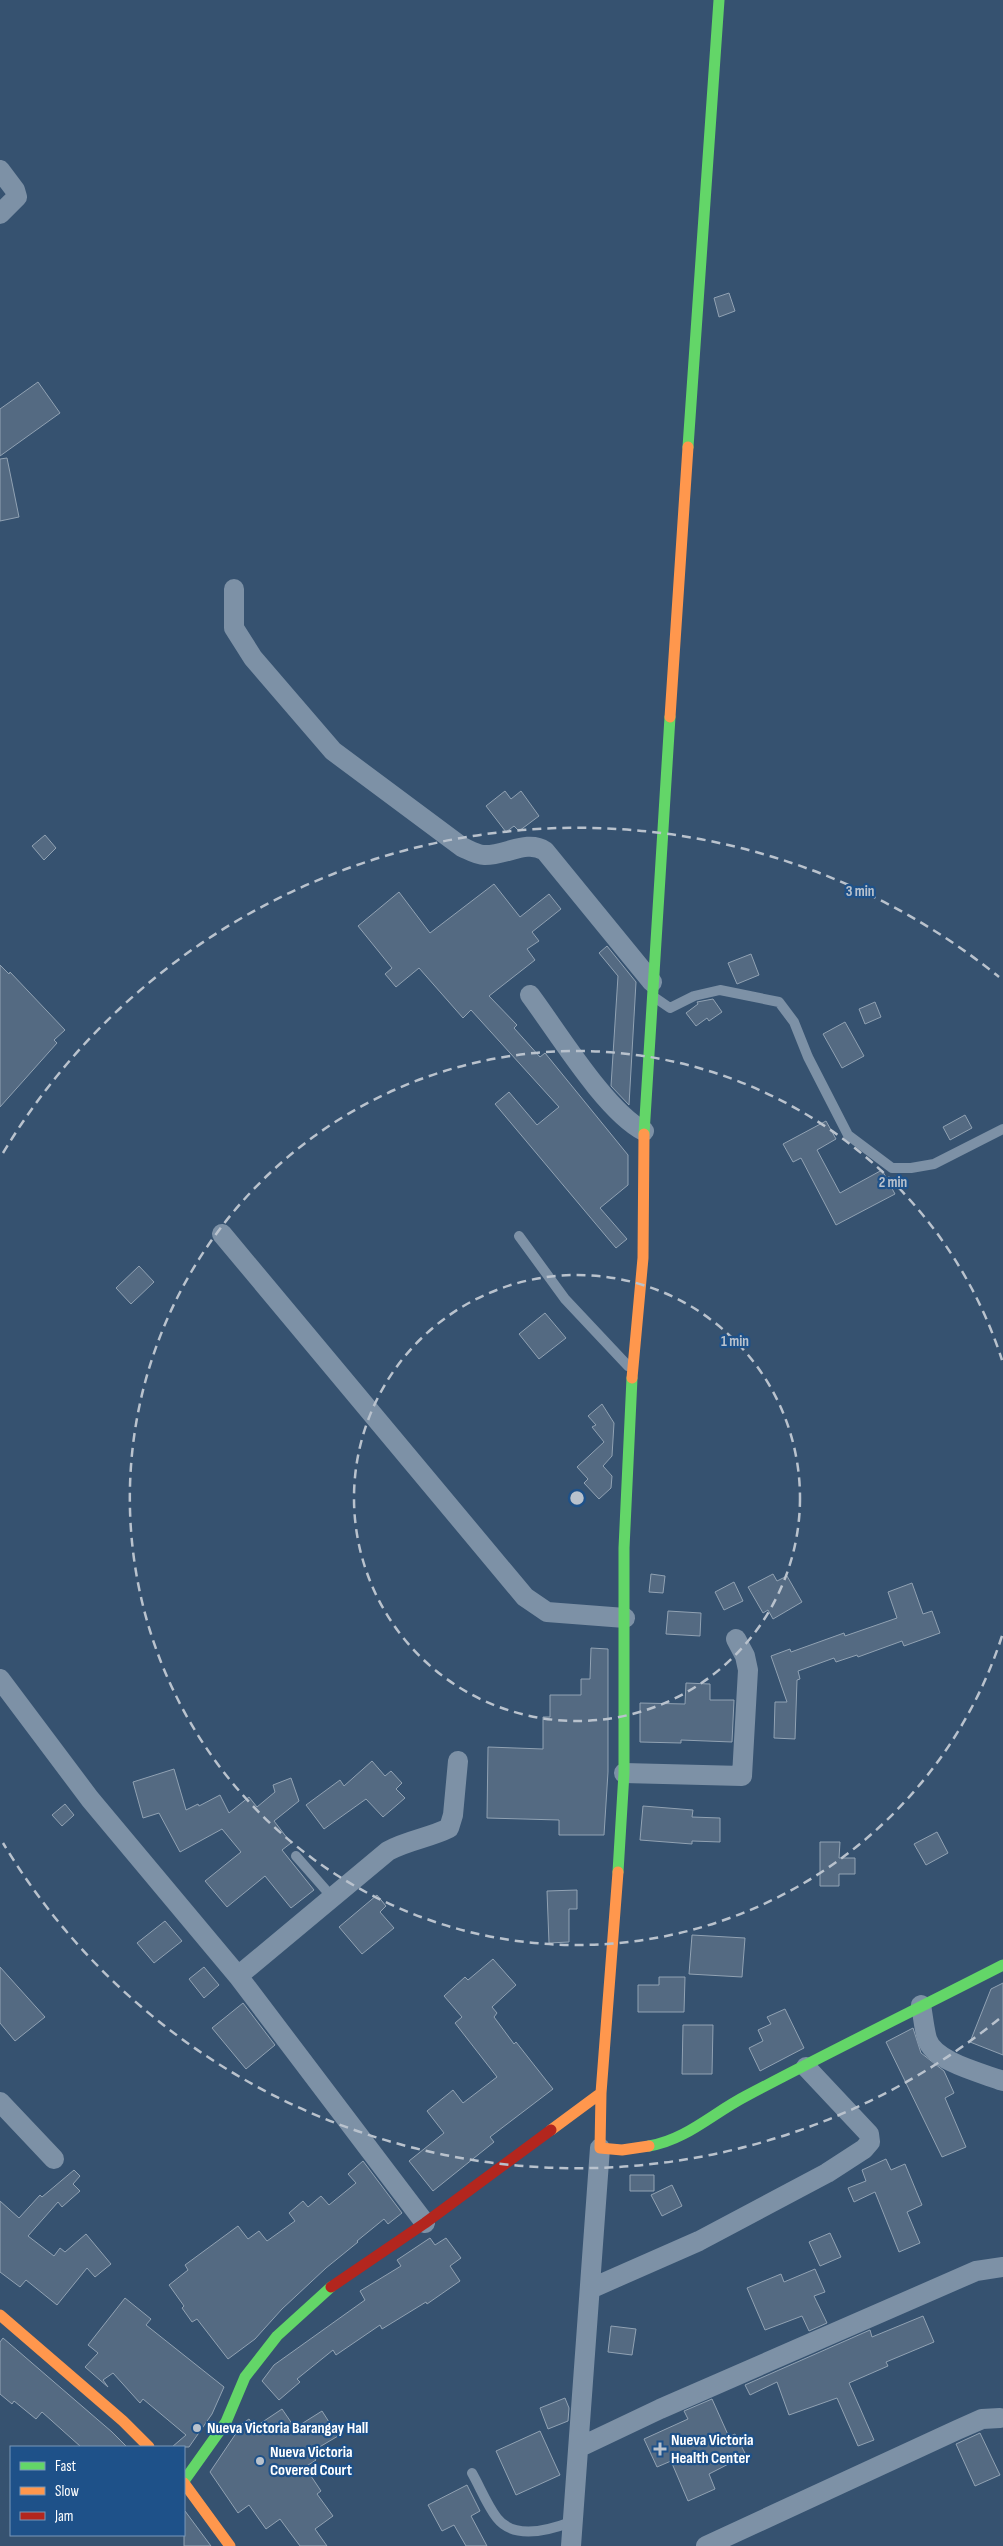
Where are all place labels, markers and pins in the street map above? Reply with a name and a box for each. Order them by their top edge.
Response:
centre of rings [568,1489,586,1507]
place label: Nueva Victoria Barangay Hall [207,2419,368,2438]
marker: Nueva Victoria Barangay Hall [191,2422,203,2434]
place label: Nueva Victoria Health Center [671,2431,753,2468]
marker: Nueva Victoria Health Center [653,2442,667,2456]
place label: Nueva Victoria Covered Court [270,2443,352,2480]
marker: Nueva Victoria Covered Court [254,2455,266,2467]

